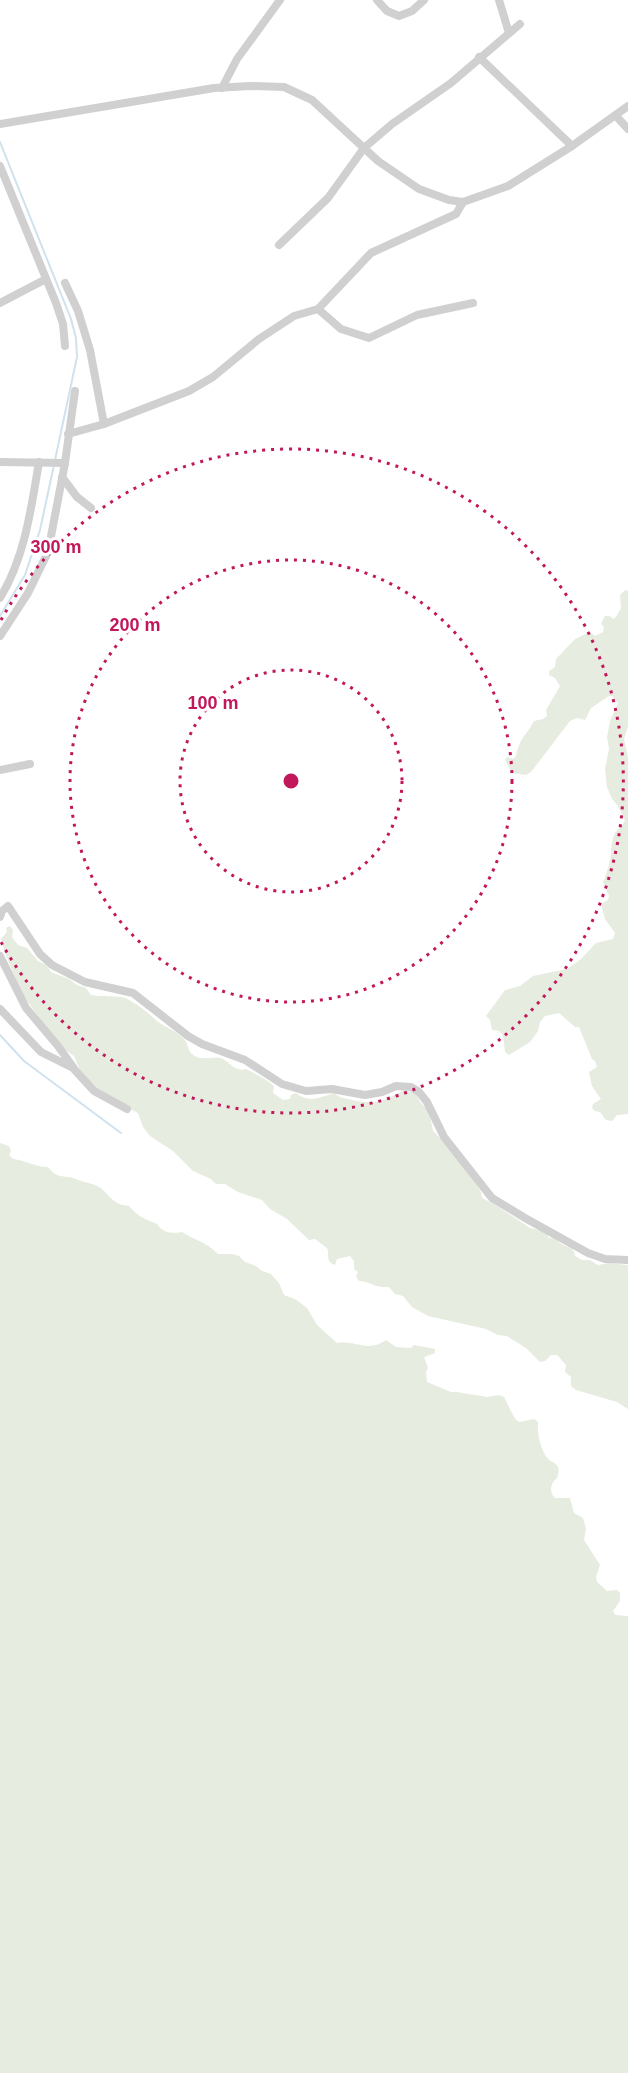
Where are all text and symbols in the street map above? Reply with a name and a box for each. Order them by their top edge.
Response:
text: 300 m [30,537,82,557]
text: 200 m [109,615,161,635]
text: 100 m [187,693,239,713]
centre of rings [281,771,301,791]

